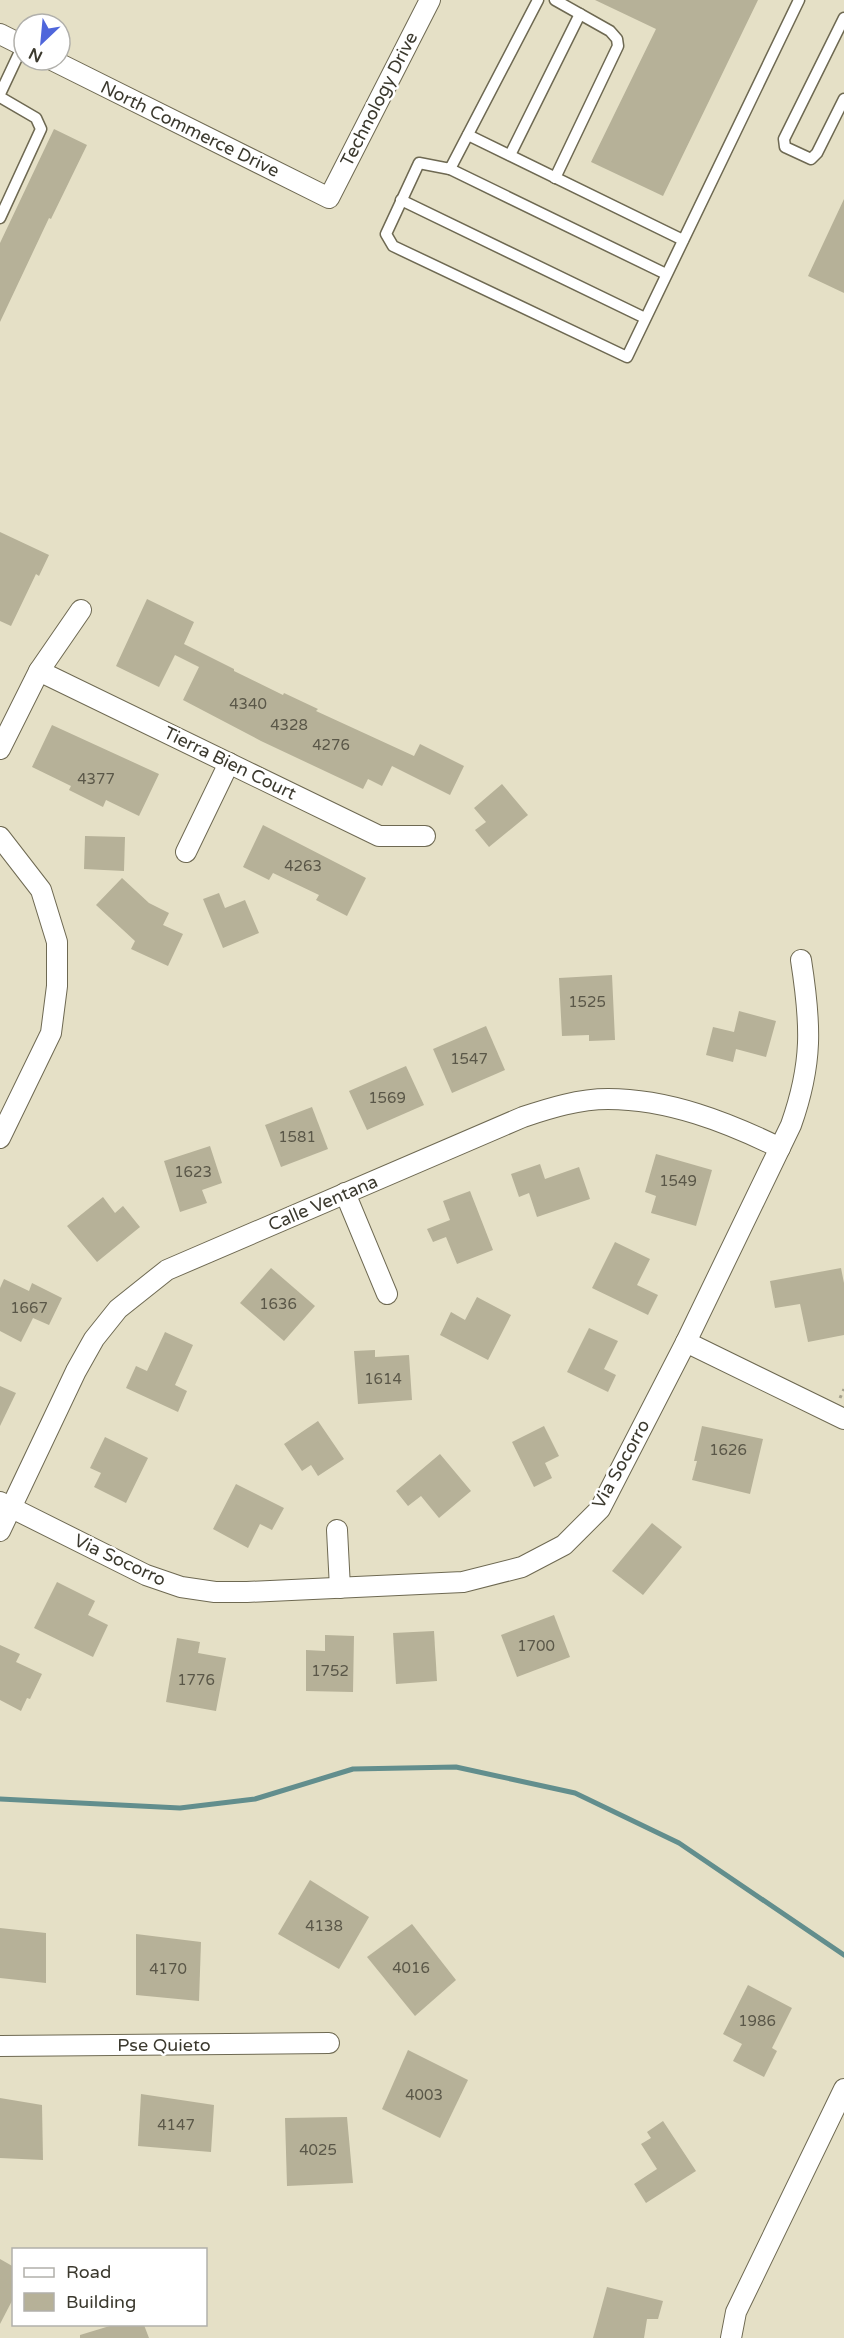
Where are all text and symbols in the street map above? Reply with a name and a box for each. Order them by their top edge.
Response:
north arrow [12,12,72,72]
street label: Technology Drive [336,28,422,170]
text: N [26,43,46,66]
street label: North Commerce Drive [97,76,283,182]
house number: 4340 [229,695,267,713]
house number: 4328 [270,716,308,734]
street label: Tierra Bien Court [160,721,300,805]
house number: 4276 [312,736,350,754]
house number: 4377 [77,770,115,788]
house number: 4263 [284,857,322,875]
house number: 1525 [568,993,606,1011]
house number: 1547 [450,1050,488,1068]
house number: 1569 [368,1089,406,1107]
house number: 1581 [278,1128,316,1146]
house number: 1623 [174,1163,212,1181]
street label: Calle Ventana [265,1170,381,1236]
house number: 1549 [659,1172,697,1190]
house number: 1636 [259,1295,297,1313]
house number: 1667 [10,1299,48,1317]
house number: 1614 [364,1370,402,1388]
street label: Via Socorro [587,1416,655,1512]
house number: 1626 [709,1441,747,1459]
street label: Via Socorro [71,1529,169,1591]
house number: 1700 [517,1637,555,1655]
house number: 1752 [311,1662,349,1680]
house number: 1776 [177,1671,215,1689]
house number: 4138 [305,1917,343,1935]
house number: 4016 [392,1959,430,1977]
house number: 4170 [149,1960,187,1978]
house number: 1986 [738,2012,776,2030]
street label: Pse Quieto [117,2034,211,2056]
house number: 4003 [405,2086,443,2104]
house number: 4147 [157,2116,195,2134]
house number: 4025 [299,2141,337,2159]
legend [12,2248,207,2326]
text: Road [66,2261,111,2283]
text: Building [66,2291,136,2313]

